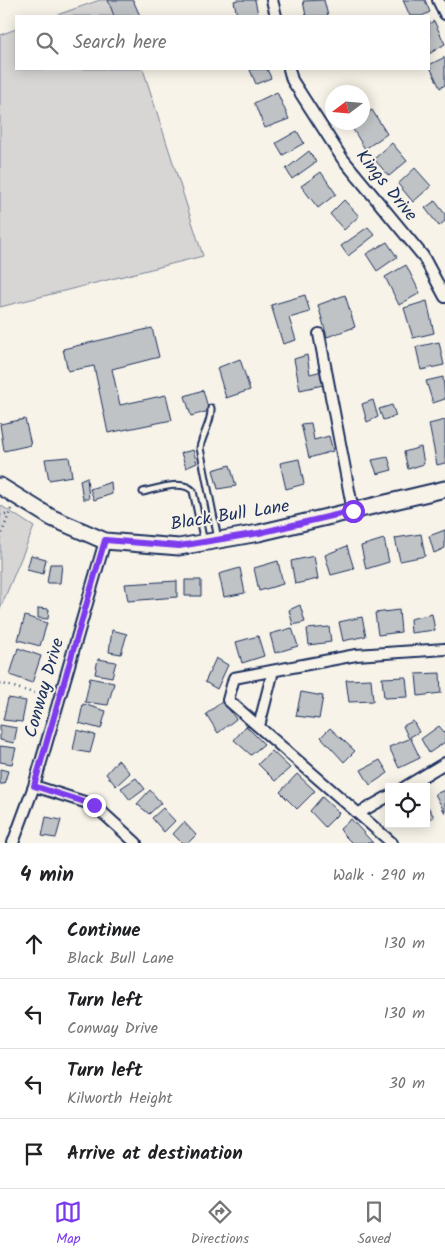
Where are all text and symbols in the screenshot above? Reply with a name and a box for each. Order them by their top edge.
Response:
search box [15,15,430,70]
text: Search here [73,28,167,58]
icon: search [33,29,61,57]
north arrow [325,85,370,130]
street label: Kings Drive [348,144,424,228]
street label: Black Bull Lane [168,492,292,540]
route start [342,500,365,523]
street label: Conway Drive [17,635,73,741]
map controls [385,783,430,828]
button: locate [385,783,430,828]
route end [83,794,106,817]
text: 4 min [20,859,74,892]
text: Walk · 290 m [333,863,425,888]
text: Continue [67,916,140,946]
icon: ahead [20,930,48,958]
text: 130 m [384,931,425,956]
text: Black Bull Lane [67,946,174,971]
text: Turn left [67,986,142,1016]
icon: left [20,1000,48,1028]
text: 130 m [384,1001,425,1026]
text: Conway Drive [67,1016,158,1041]
text: Turn left [67,1056,142,1086]
icon: left [20,1070,48,1098]
text: 30 m [389,1071,425,1096]
text: Kilworth Height [67,1086,173,1111]
text: Arrive at destination [67,1139,243,1169]
icon: arrive [20,1140,48,1168]
tab: Map [54,1198,82,1250]
tab: Directions [191,1198,249,1250]
tab: Saved [357,1198,391,1250]

